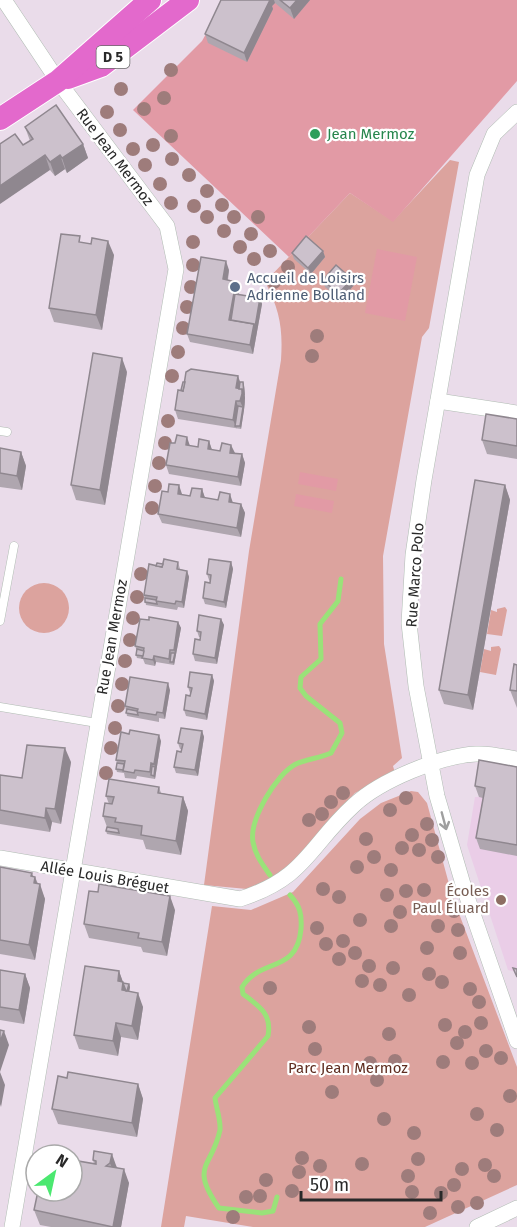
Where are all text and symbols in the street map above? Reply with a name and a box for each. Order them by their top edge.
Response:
road number: D 5 [96,46,130,68]
street label: Rue Jean Mermoz [73,105,158,210]
place label: Jean Mermoz [327,125,415,143]
marker: Jean Mermoz [308,127,322,141]
place label: Accueil de Loisirs Adrienne Bolland [247,269,365,304]
marker: Accueil de Loisirs Adrienne Bolland [228,280,242,294]
street label: Rue Marco Polo [402,522,428,628]
street label: Rue Jean Mermoz [93,577,131,696]
one-way arrow [438,811,450,830]
street label: Allée Louis Bréguet [39,857,171,897]
place label: Écoles Paul Éluard [412,882,489,917]
marker: Écoles Paul Éluard [494,893,508,907]
park label: Parc Jean Mermoz [288,1059,408,1077]
north arrow [24,1143,84,1203]
text: N [52,1150,72,1172]
scale bar [301,1164,440,1202]
text: 50 m [310,1174,349,1196]

